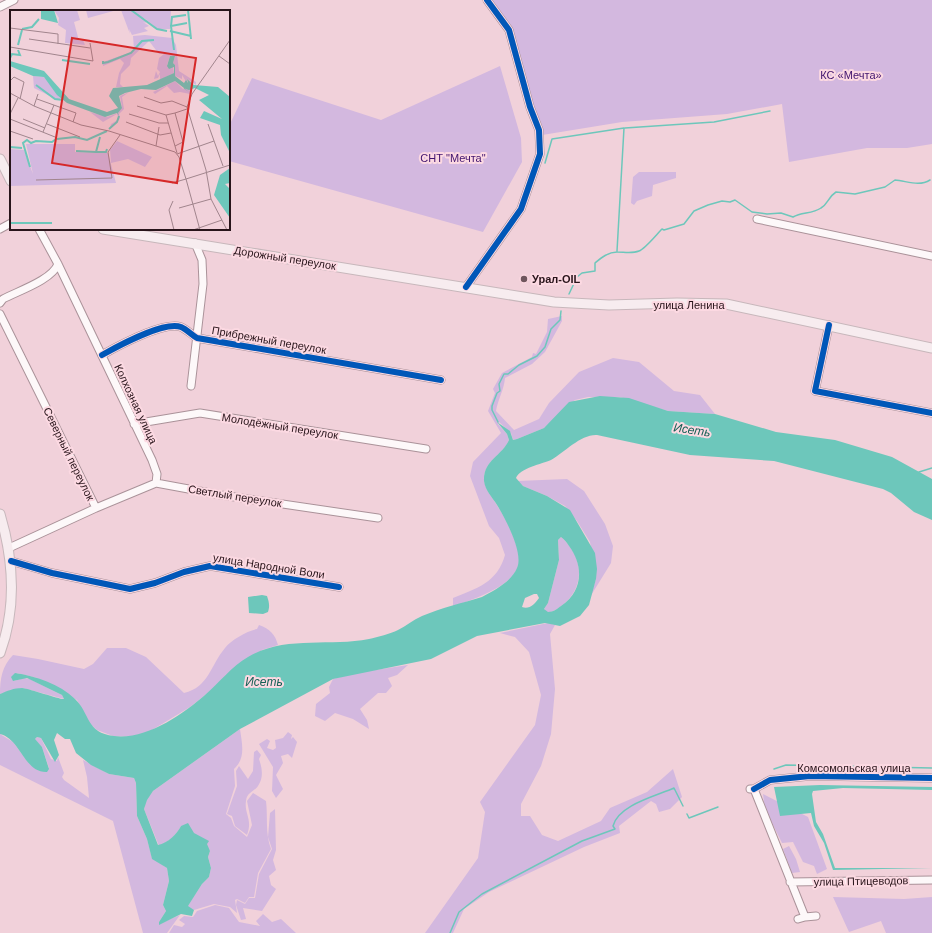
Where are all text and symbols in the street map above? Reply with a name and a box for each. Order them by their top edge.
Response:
inset map [10,10,230,230]
park label: КС «Мечта» [820,69,882,81]
park label: СНТ "Мечта" [420,152,486,164]
street label: Дорожный переулок [233,244,337,272]
place label: Урал-OIL [532,273,581,285]
marker: Урал-OIL [519,274,529,284]
street label: улица Ленина [653,299,725,311]
street label: Прибрежный переулок [211,324,327,356]
street label: Колхозная улица [112,362,160,447]
street label: Северный переулок [41,405,97,503]
street label: Молодёжный переулок [221,411,339,441]
water label: Исеть [672,420,712,440]
street label: Светлый переулок [187,483,283,509]
street label: улица Народной Воли [212,551,326,581]
water label: Исеть [245,675,283,689]
street label: Комсомольская улица [797,762,912,774]
street label: улица Птицеводов [814,874,909,888]

